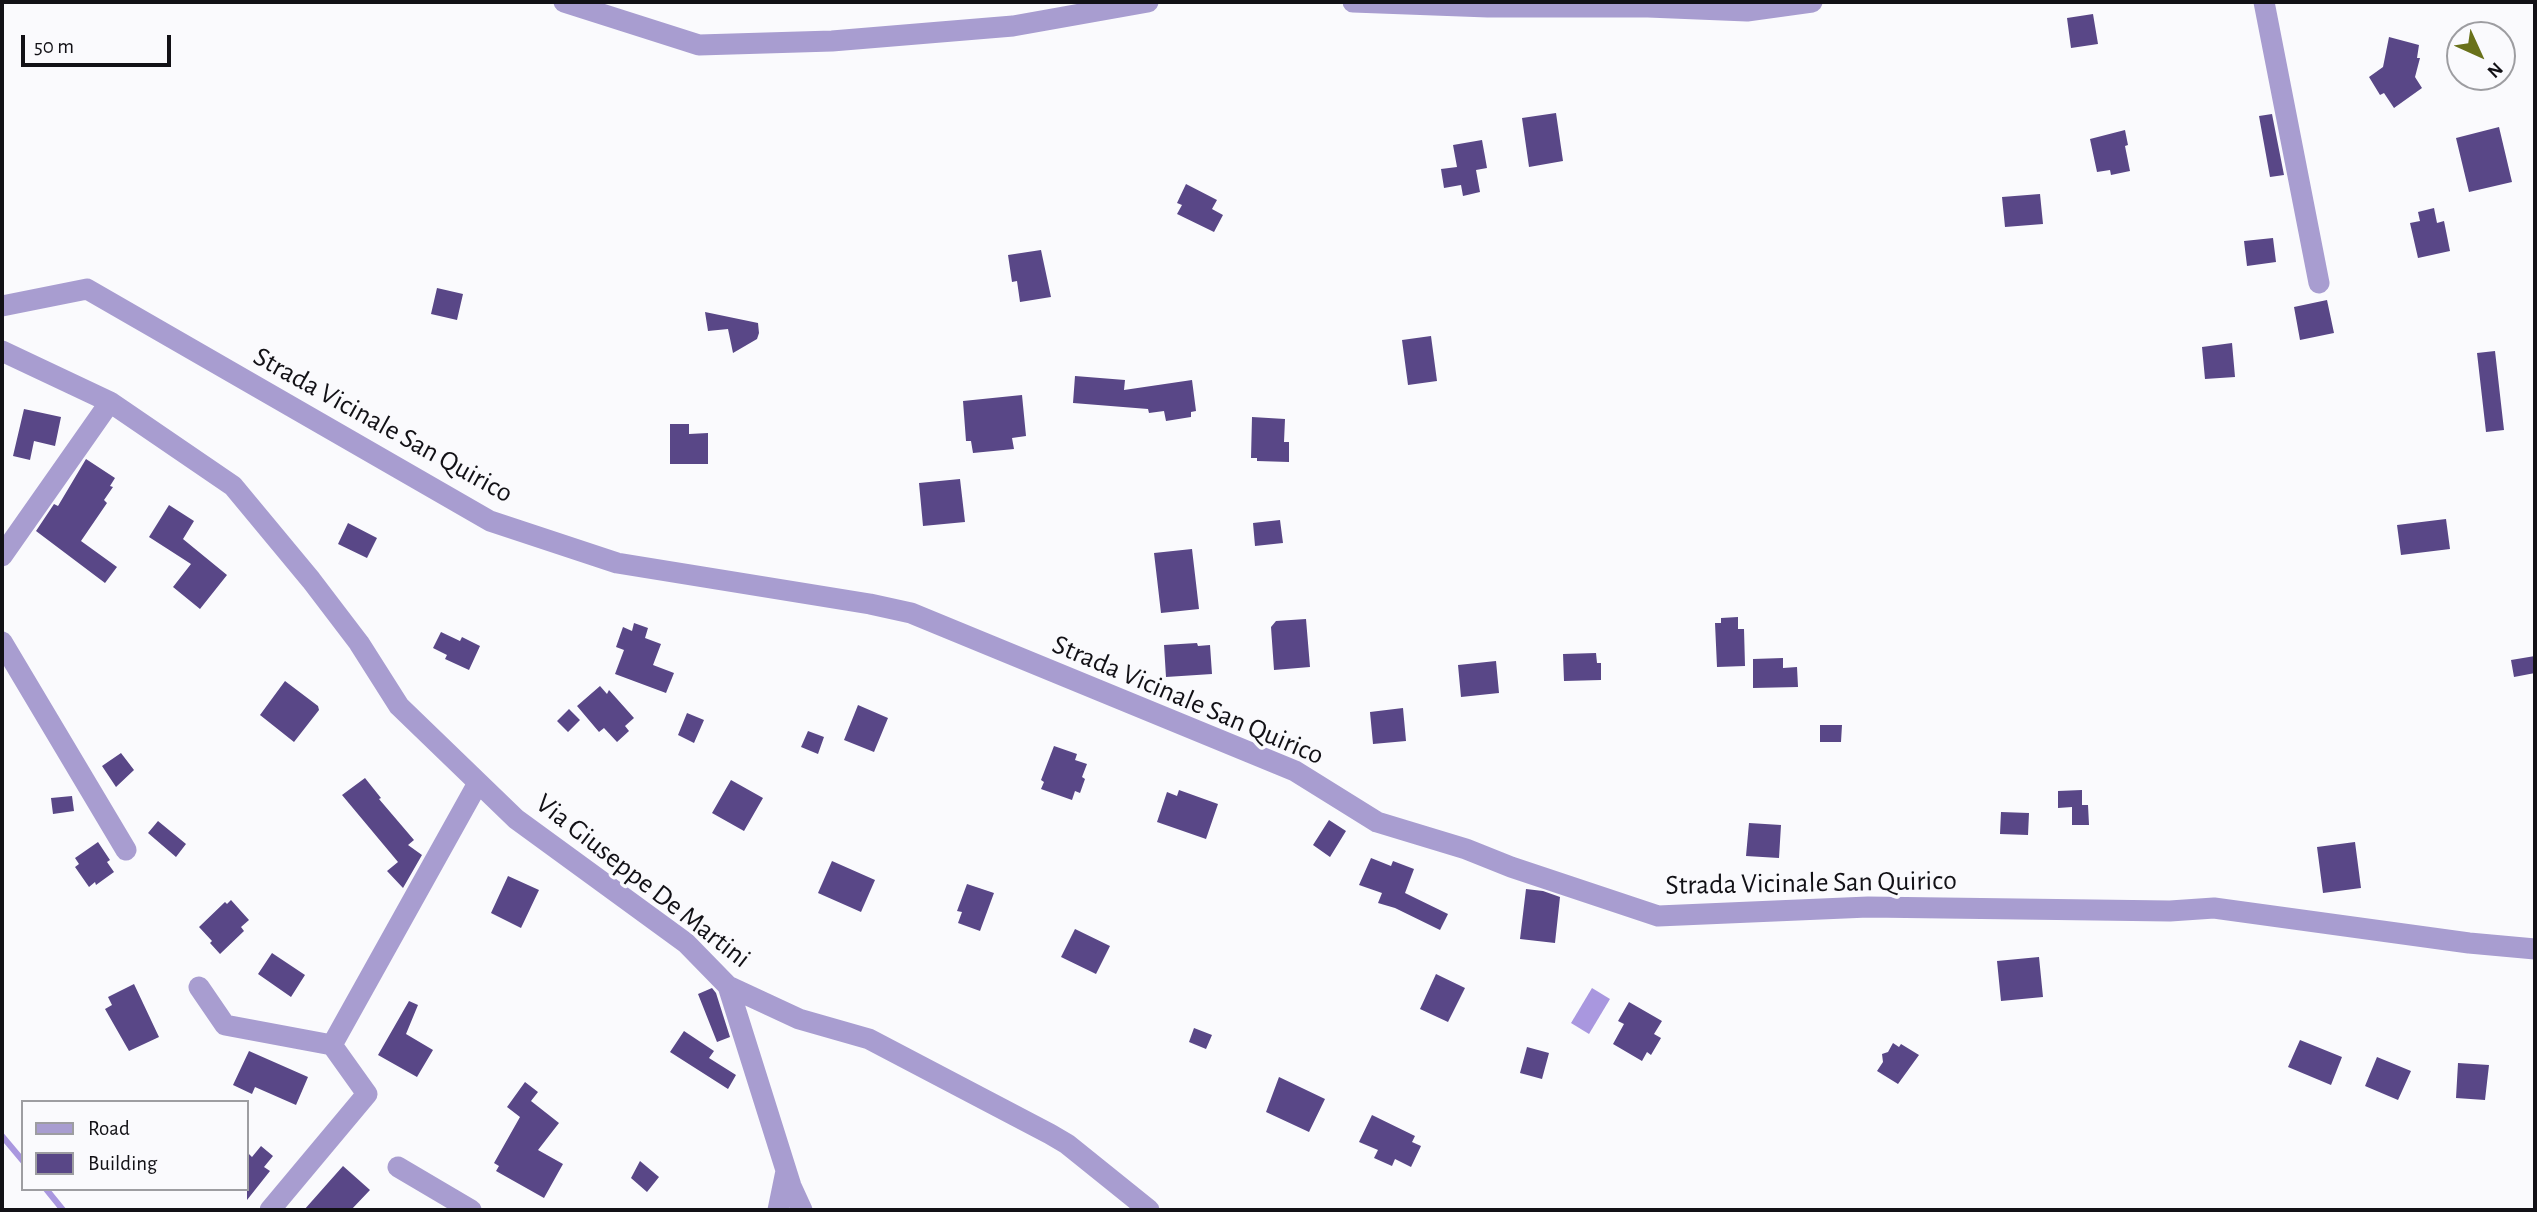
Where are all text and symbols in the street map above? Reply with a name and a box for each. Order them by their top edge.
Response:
scale bar [24,21,175,65]
north arrow [2446,21,2516,91]
text: 50 m [34,36,74,57]
text: N [2483,58,2506,81]
street label: Strada Vicinale San Quirico [247,340,519,510]
street label: Strada Vicinale San Quirico [1047,628,1329,772]
street label: Via Giuseppe De Martini [529,787,757,975]
street label: Strada Vicinale San Quirico [1665,864,1957,902]
legend [21,1100,248,1191]
text: Road [88,1118,130,1139]
text: Building [88,1153,157,1174]

